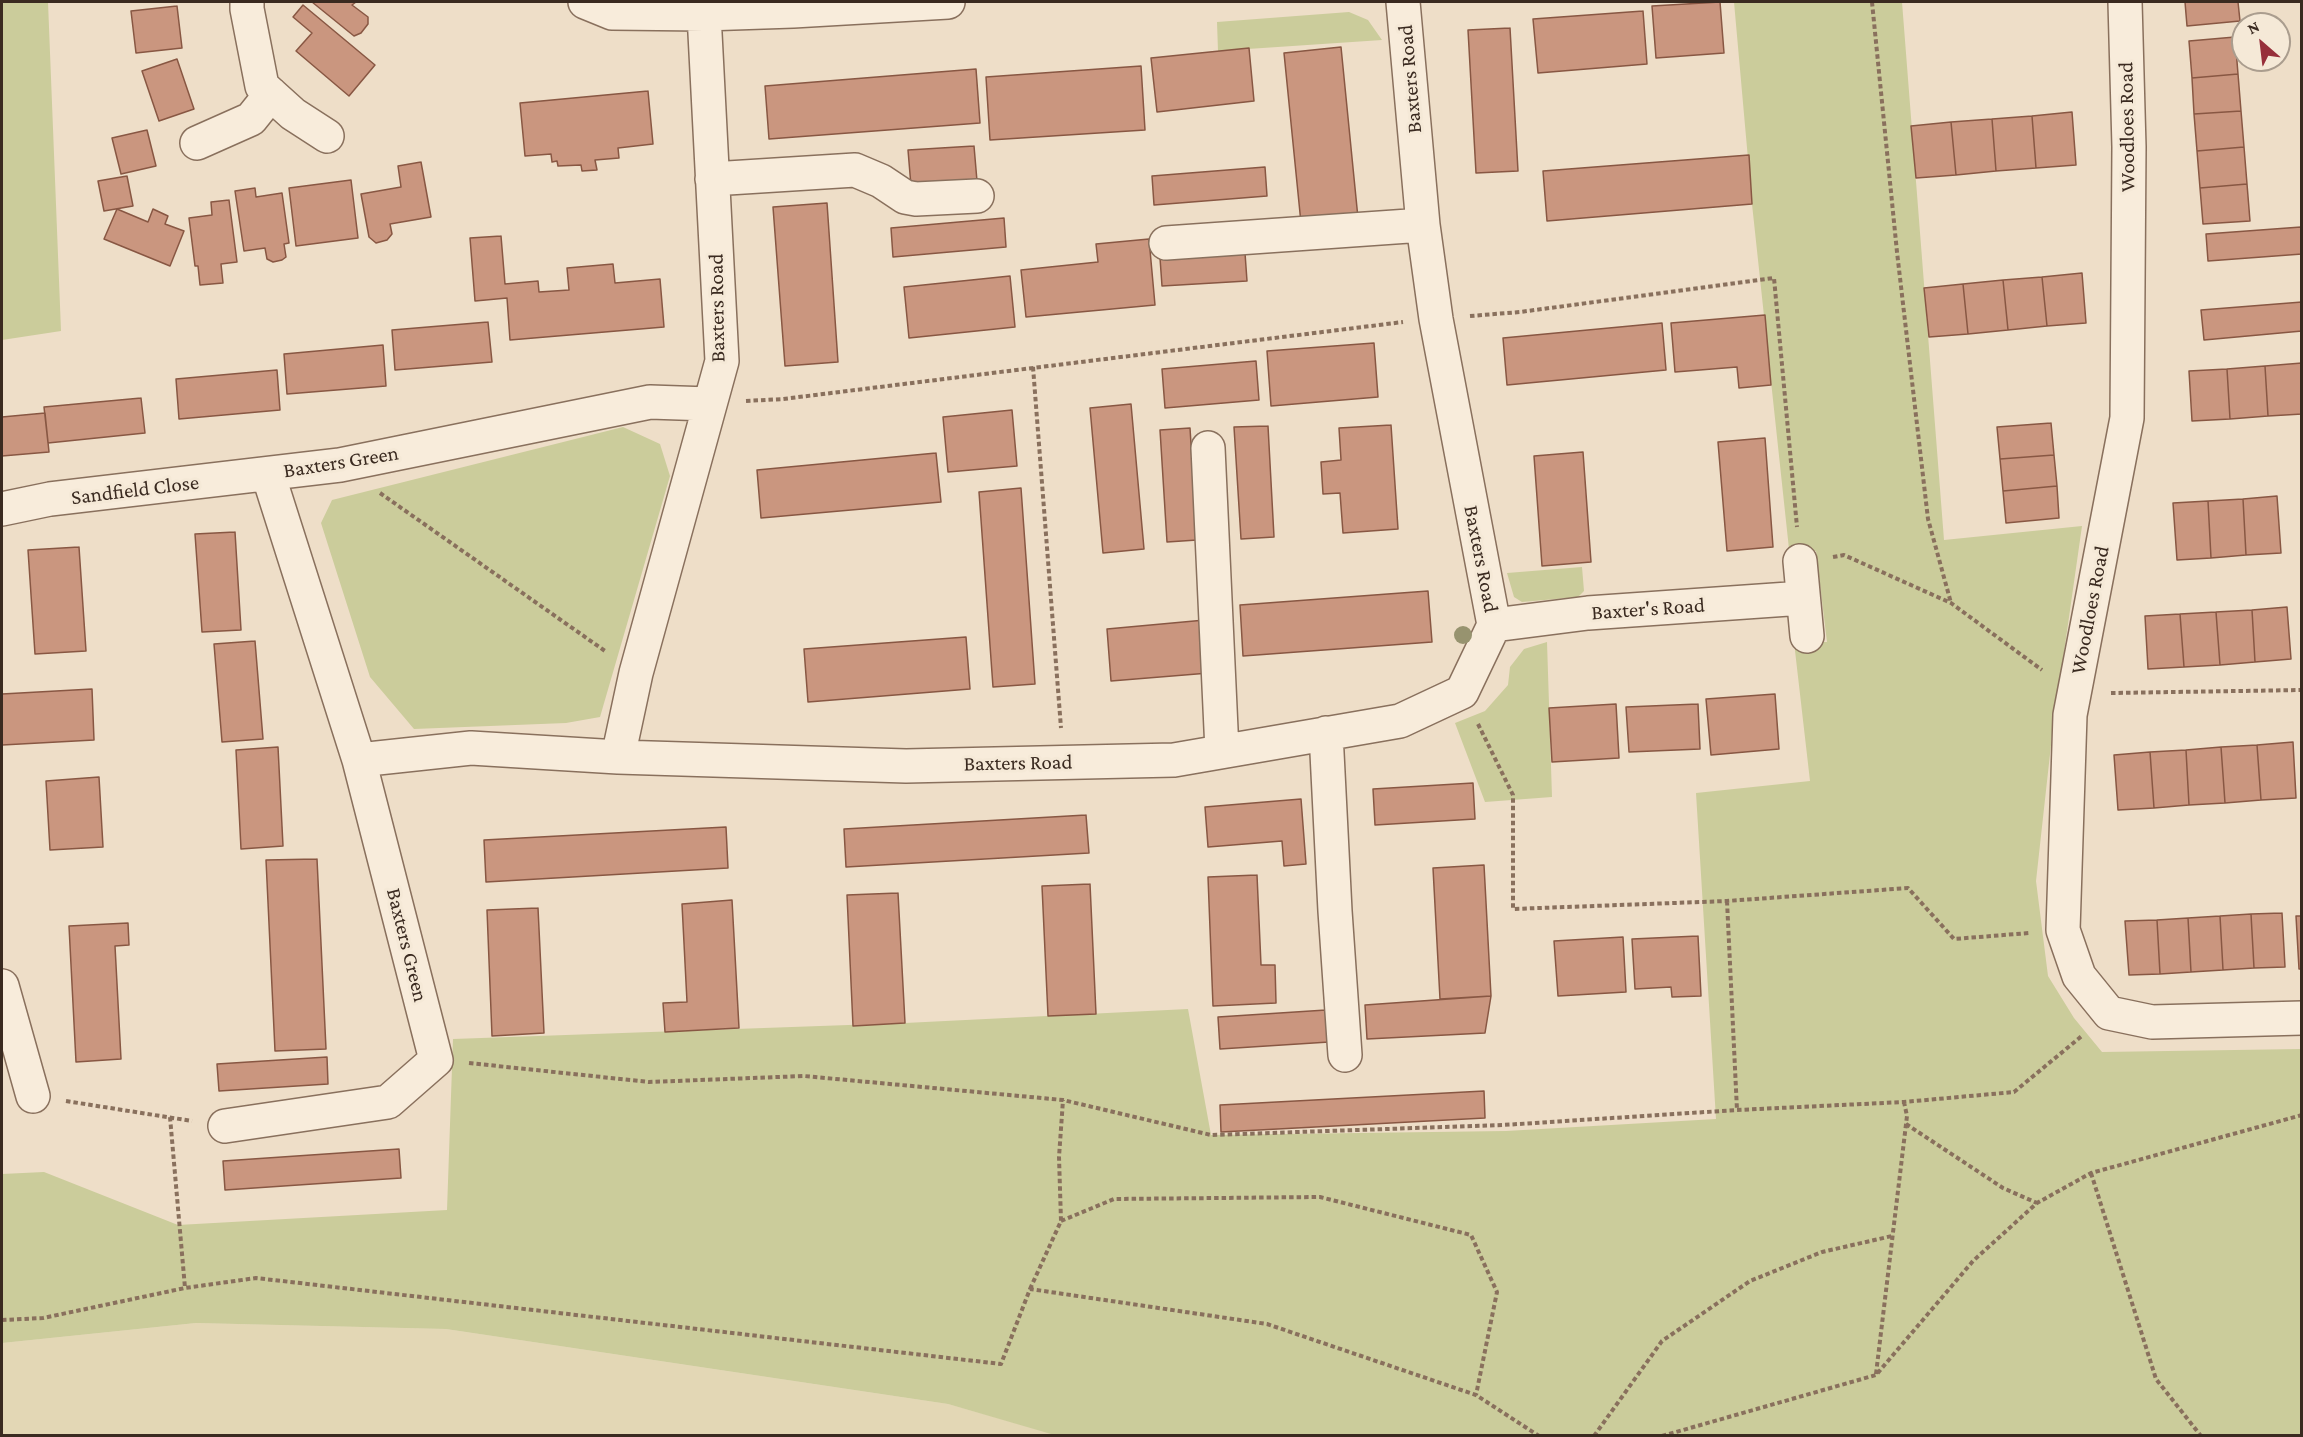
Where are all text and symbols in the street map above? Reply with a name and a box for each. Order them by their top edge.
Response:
north arrow [2231,12,2291,72]
text: N [2244,17,2262,37]
street label: Baxters Road [1393,24,1427,134]
street label: Woodloes Road [2113,62,2141,192]
street label: Baxters Road [703,253,731,363]
street label: Baxters Green [282,440,400,484]
street label: Sandfield Close [70,470,200,510]
street label: Baxters Road [1458,503,1504,615]
street label: Woodloes Road [2065,544,2115,676]
street label: Baxter's Road [1590,592,1706,626]
street label: Baxters Road [963,749,1073,777]
street label: Baxters Green [381,885,433,1005]

